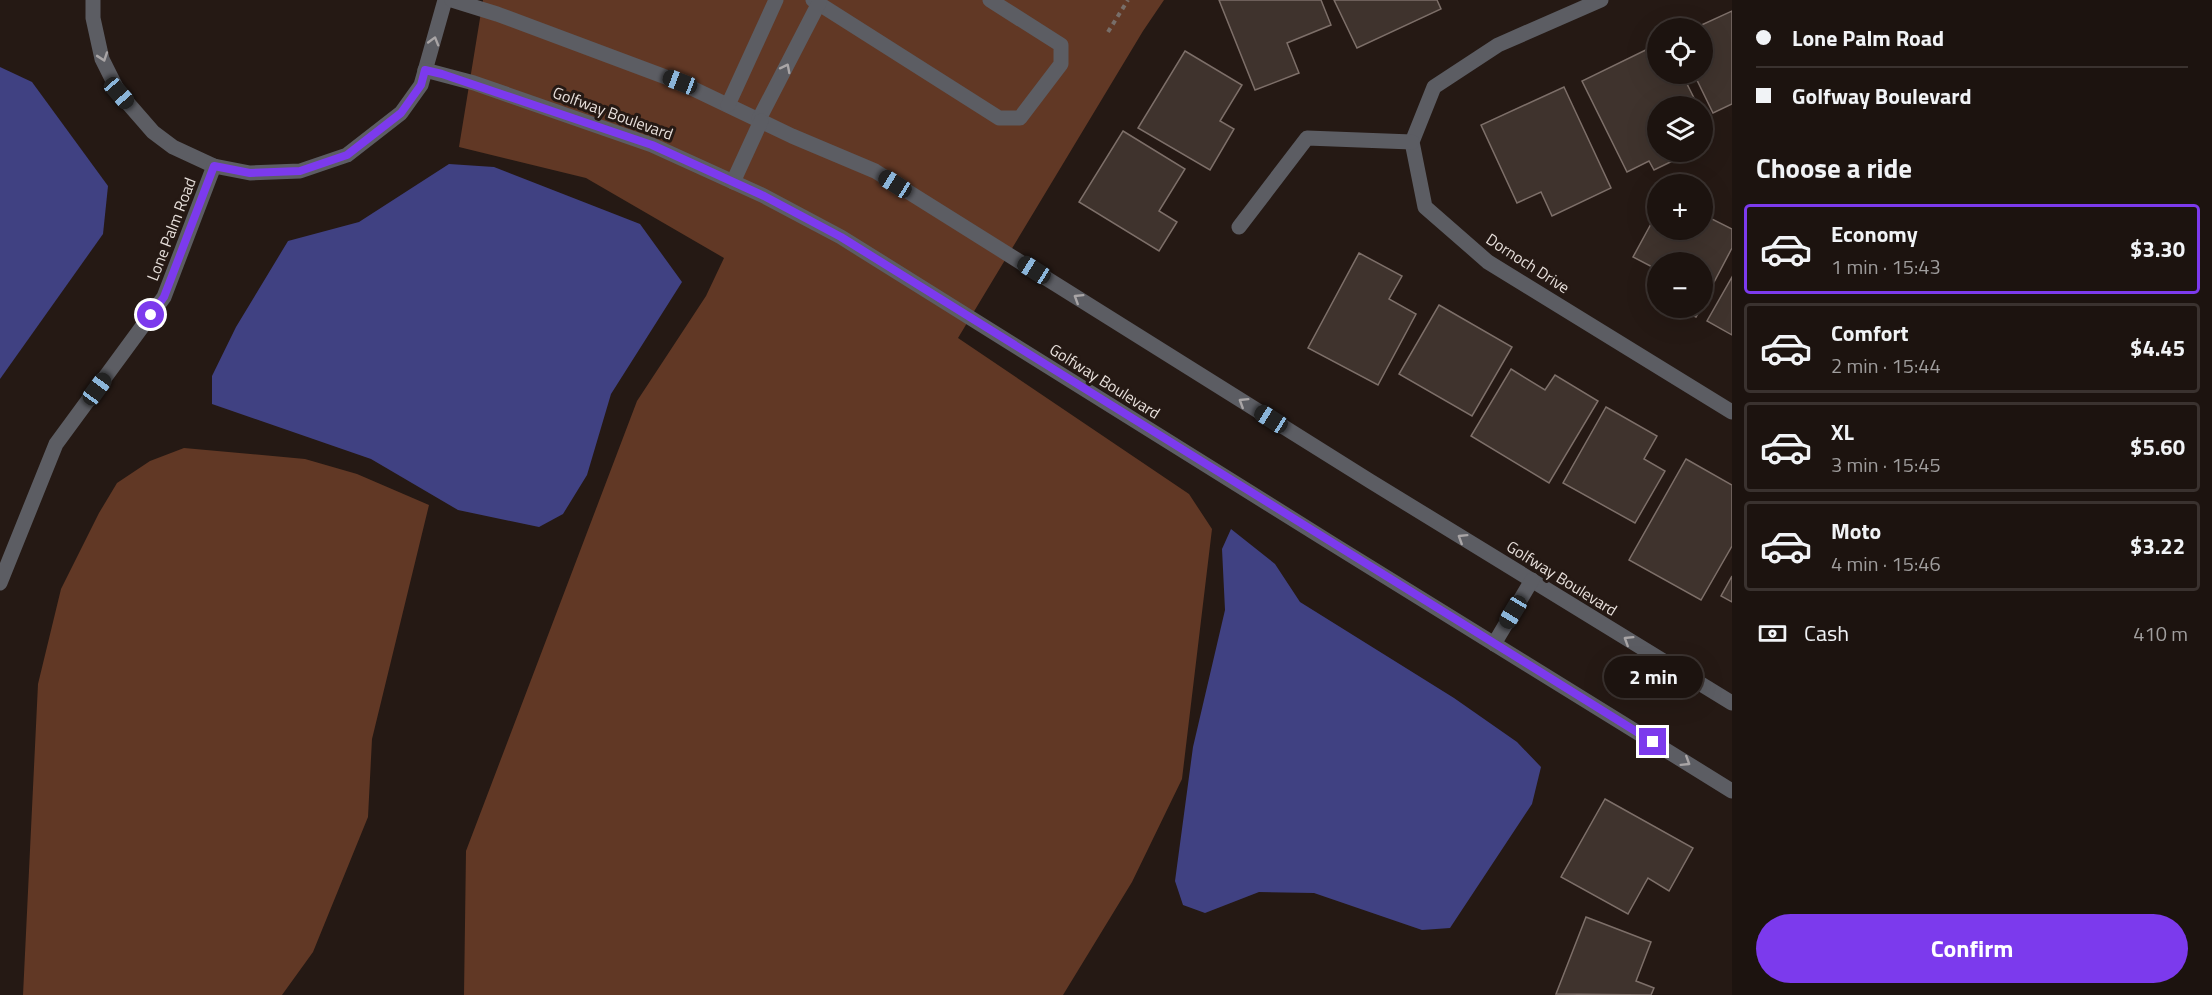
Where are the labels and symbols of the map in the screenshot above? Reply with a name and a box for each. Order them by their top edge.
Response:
one-way arrow [427,36,439,47]
one-way arrow [95,51,108,62]
one-way arrow [779,63,790,74]
car [660,67,700,97]
car [100,74,138,112]
street label: Golfway Boulevard [549,80,677,146]
car [875,167,915,201]
street label: Lone Palm Road [140,174,202,284]
street label: Dornoch Drive [1481,227,1575,299]
car [1014,253,1054,287]
one-way arrow [1074,294,1084,306]
route start [137,301,164,328]
street label: Golfway Boulevard [1045,337,1165,425]
car [79,369,115,409]
one-way arrow [1239,397,1249,409]
car [1251,402,1291,436]
one-way arrow [1458,533,1468,545]
street label: Golfway Boulevard [1502,534,1622,622]
car [1496,592,1530,632]
one-way arrow [1624,636,1635,647]
callout: 2 min [1604,655,1702,697]
route end [1639,728,1666,755]
one-way arrow [1680,755,1690,767]

